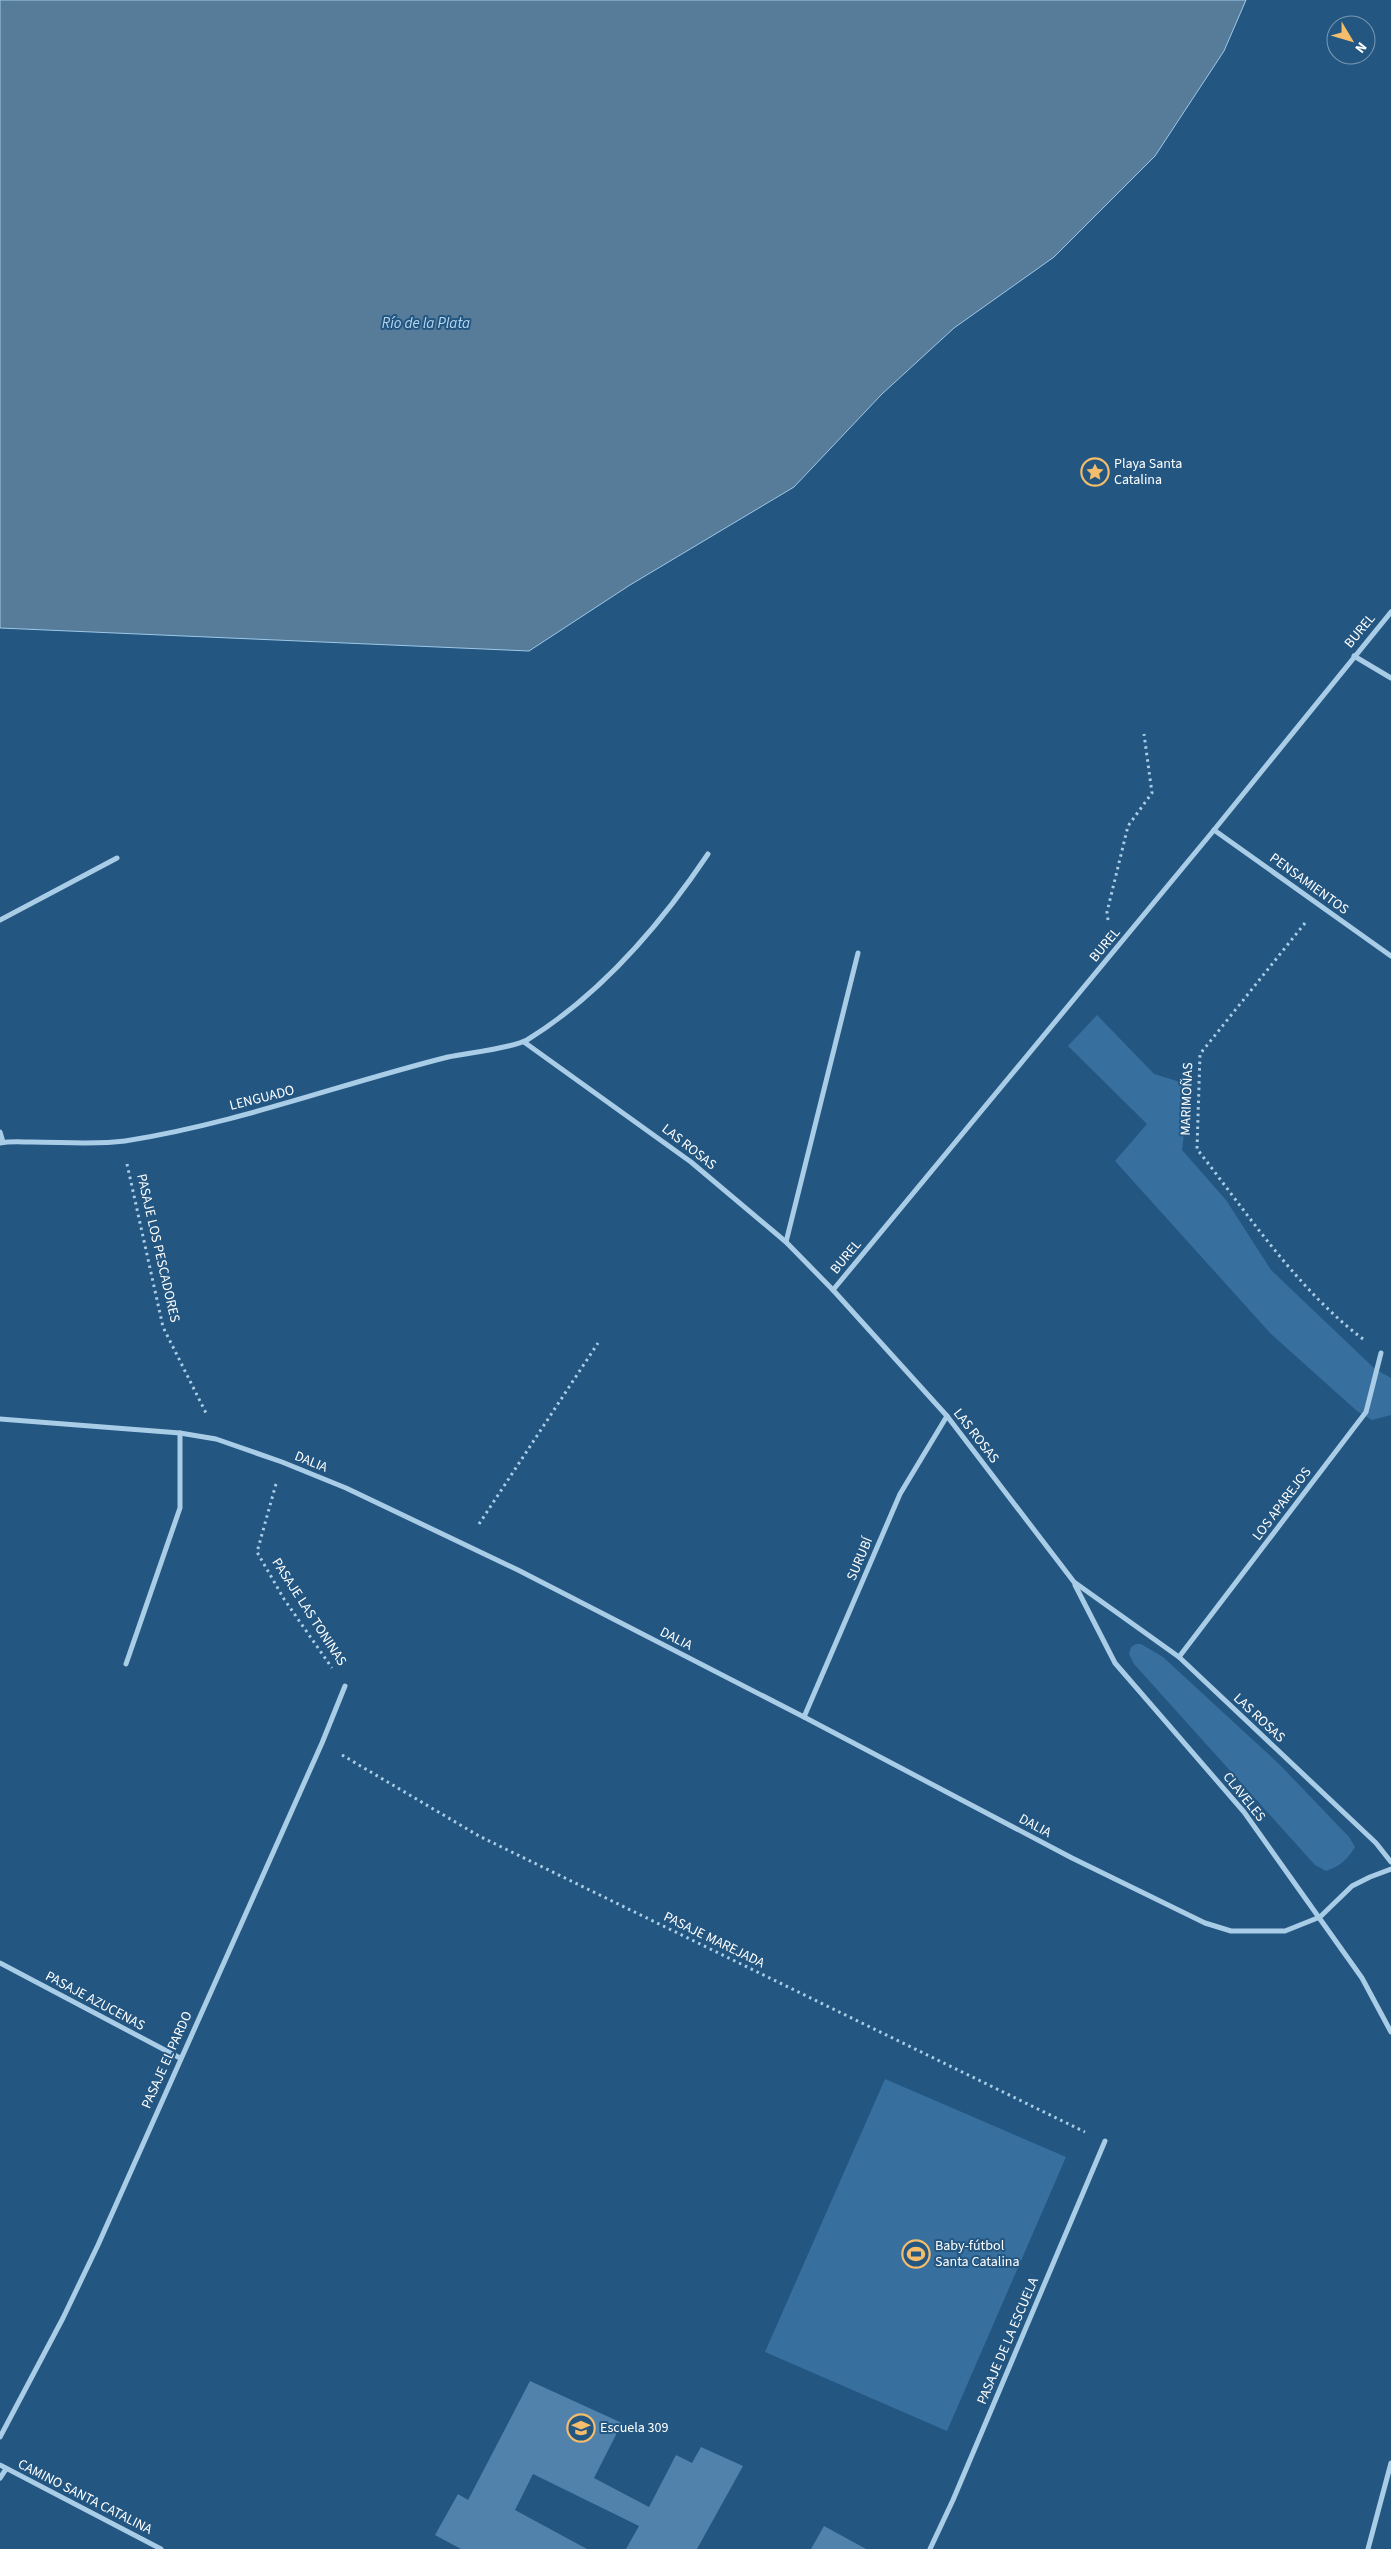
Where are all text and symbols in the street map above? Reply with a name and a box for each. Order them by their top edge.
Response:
north arrow [1326,15,1376,65]
text: N [1350,38,1371,57]
water label: Río de la Plata [382,313,470,334]
place label: Playa Santa Catalina [1114,454,1182,490]
place icon: Playa Santa Catalina [1080,457,1110,487]
street label: BUREL [1340,609,1380,653]
street label: PENSAMIENTOS [1265,848,1353,920]
street label: BUREL [1085,923,1125,967]
street label: MARIMOÑAS [1176,1062,1198,1136]
street label: LENGUADO [227,1080,297,1116]
street label: LAS ROSAS [657,1119,721,1175]
street label: PASAJE LOS PESCADORES [131,1172,185,1324]
street label: BUREL [826,1235,866,1279]
street label: LAS ROSAS [948,1404,1004,1468]
street label: DALIA [291,1446,331,1478]
street label: LOS APAREJOS [1248,1463,1316,1545]
street label: SURUBÍ [842,1533,879,1584]
street label: PASAJE LAS TONINAS [267,1554,351,1670]
street label: DALIA [656,1622,696,1656]
street label: LAS ROSAS [1229,1689,1289,1747]
street label: CLAVELES [1218,1768,1270,1826]
street label: DALIA [1015,1809,1055,1843]
street label: PASAJE MAREJADA [660,1907,768,1973]
street label: PASAJE AZUCENAS [42,1966,148,2036]
street label: PASAJE EL PARDO [137,2008,197,2112]
place label: Baby-fútbol Santa Catalina [935,2236,1020,2272]
sports icon: Baby-fútbol Santa Catalina [901,2239,931,2269]
street label: PASAJE DE LA ESCUELA [972,2274,1044,2408]
school or university icon: Escuela 309 [566,2413,596,2443]
place label: Escuela 309 [600,2418,669,2438]
street label: CAMINO SANTA CATALINA [14,2454,156,2540]

